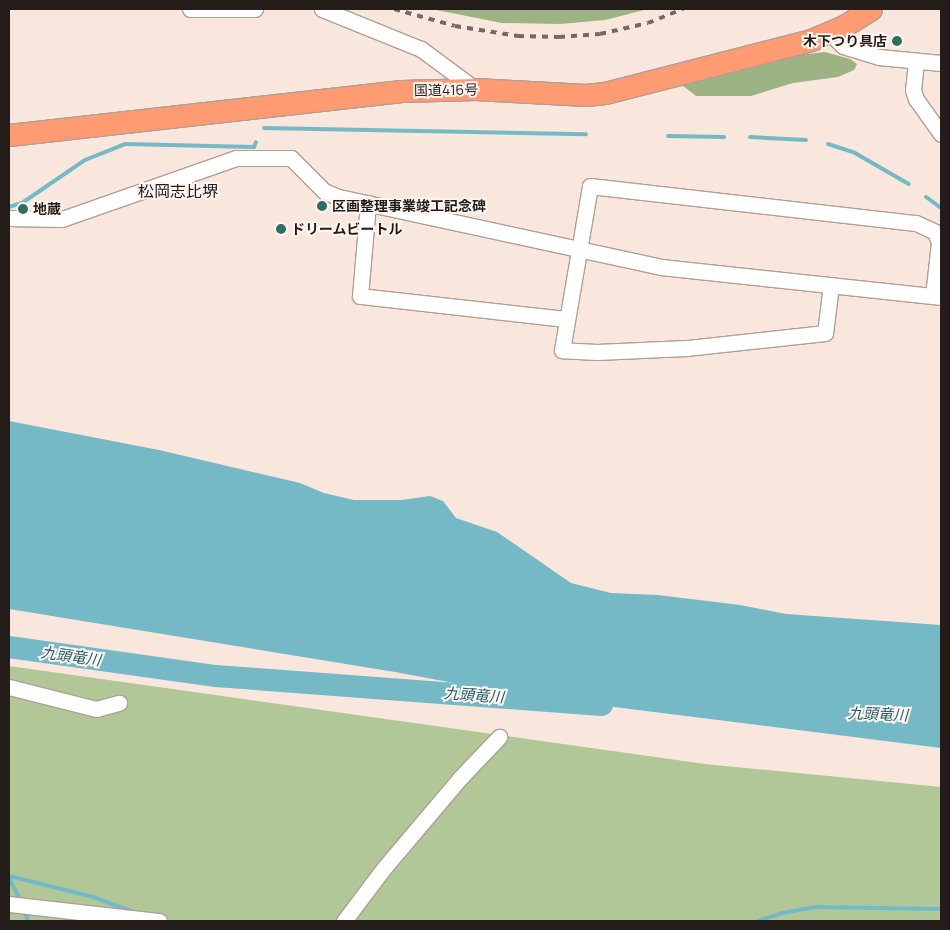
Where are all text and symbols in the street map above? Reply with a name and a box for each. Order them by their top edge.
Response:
place label: 木下つり具店 [803,33,887,49]
marker: 木下つり具店 [891,35,903,47]
street label: 国道416号 [414,81,478,99]
district label: 松岡志比堺 [138,181,218,201]
place label: 区画整理事業竣工記念碑 [332,198,486,214]
marker: 区画整理事業竣工記念碑 [316,200,328,212]
place label: 地蔵 [33,201,61,217]
marker: 地蔵 [17,203,29,215]
place label: ドリームビートル [291,221,403,237]
marker: ドリームビートル [275,223,287,235]
water label: 九頭竜川 [40,643,102,669]
water label: 九頭竜川 [443,684,505,706]
water label: 九頭竜川 [848,704,908,724]

